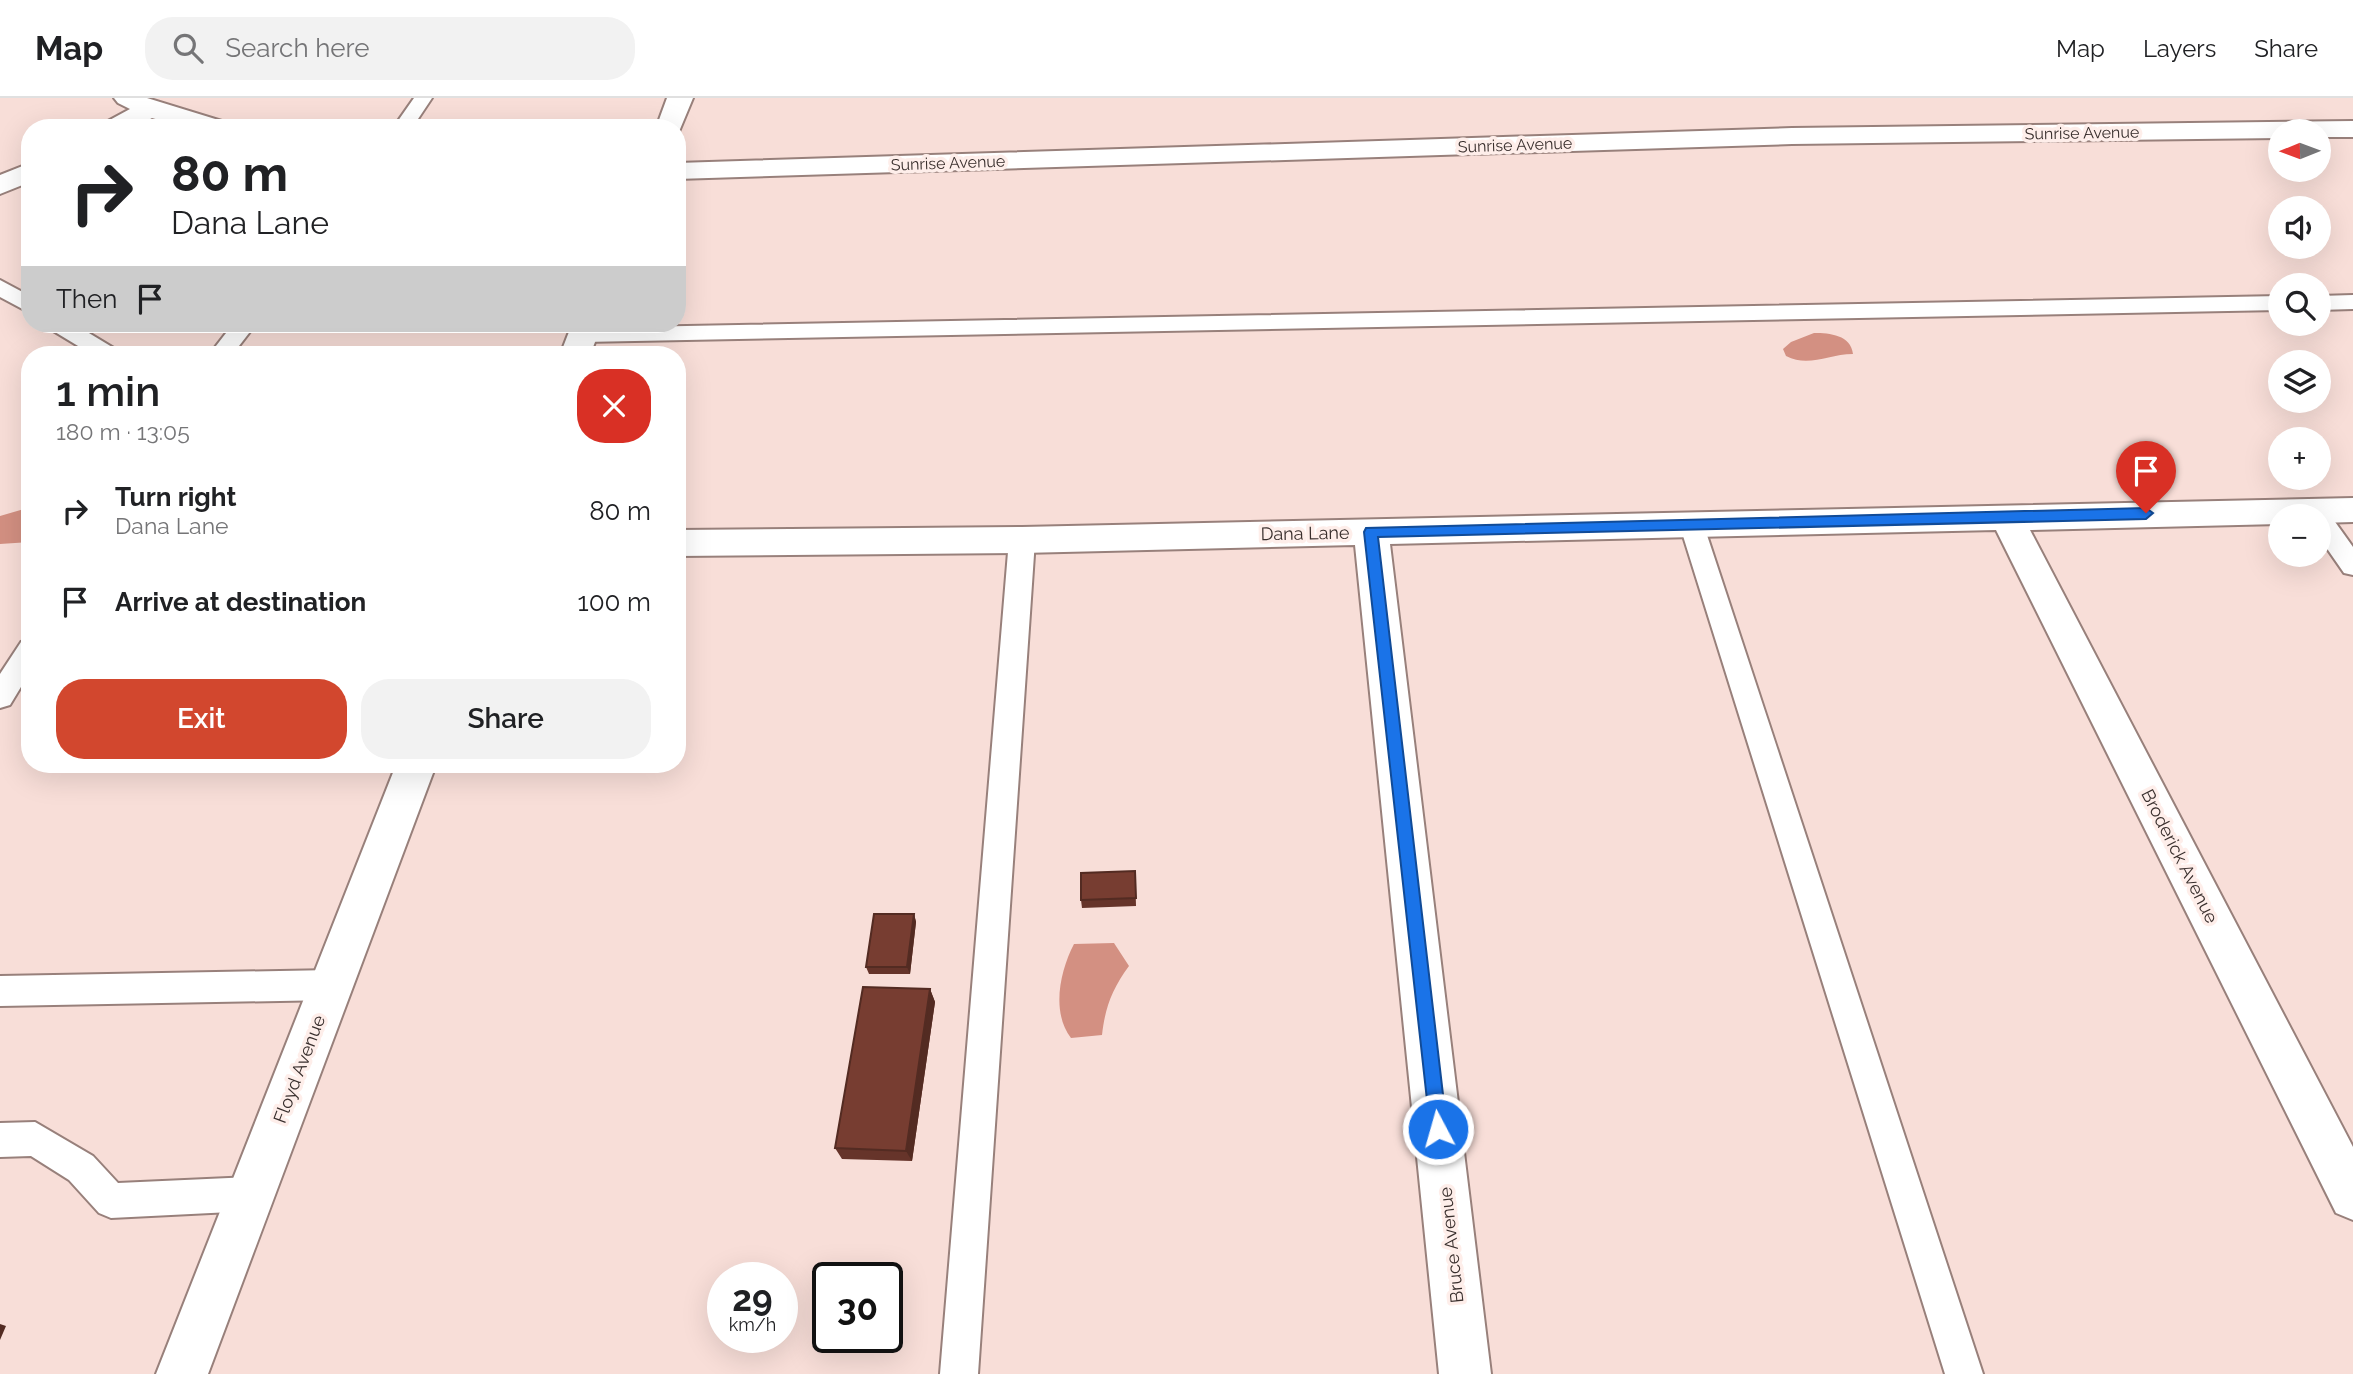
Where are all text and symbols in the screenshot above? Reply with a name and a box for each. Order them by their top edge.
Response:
search box [145,17,635,80]
text: Map [35,29,103,68]
icon: search [169,29,207,67]
text: Search here [225,33,370,63]
text: Map [2056,34,2105,63]
text: Layers [2143,34,2216,63]
text: Share [2254,34,2318,63]
north arrow [2268,119,2331,182]
map controls [2268,119,2331,567]
street label: Sunrise Avenue [2025,123,2139,143]
street label: Sunrise Avenue [1457,134,1573,156]
text: 80 m [171,145,288,202]
icon: right [56,147,147,238]
street label: Sunrise Avenue [890,152,1006,174]
button: sound [2268,196,2331,259]
text: Dana Lane [171,204,329,241]
button: search [2268,273,2331,336]
icon: arrive [131,280,169,318]
text: Then [56,284,117,314]
button: layers [2268,350,2331,413]
text: 1 min [56,367,160,416]
button: close [577,369,651,443]
text: 180 m · 13:05 [56,418,190,445]
button: + [2268,427,2331,490]
pin [2116,441,2176,513]
icon: arrive [2127,452,2165,490]
text: Turn right [115,482,236,512]
icon: right [56,492,94,530]
text: 80 m [589,496,651,526]
button: − [2268,504,2331,567]
text: Dana Lane [115,512,229,539]
street label: Dana Lane [1260,522,1350,544]
icon: arrive [56,583,94,621]
text: Arrive at destination [115,587,366,617]
text: 100 m [578,587,651,617]
button: Exit [56,679,347,759]
button: Share [361,679,651,759]
street label: Broderick Avenue [2137,786,2223,927]
street label: Floyd Avenue [269,1012,329,1126]
position arrow [1401,1092,1475,1166]
street label: Bruce Avenue [1434,1186,1468,1304]
speed limit sign: 30 [812,1262,903,1353]
text: 29 [732,1278,773,1319]
text: km/h [729,1314,776,1335]

